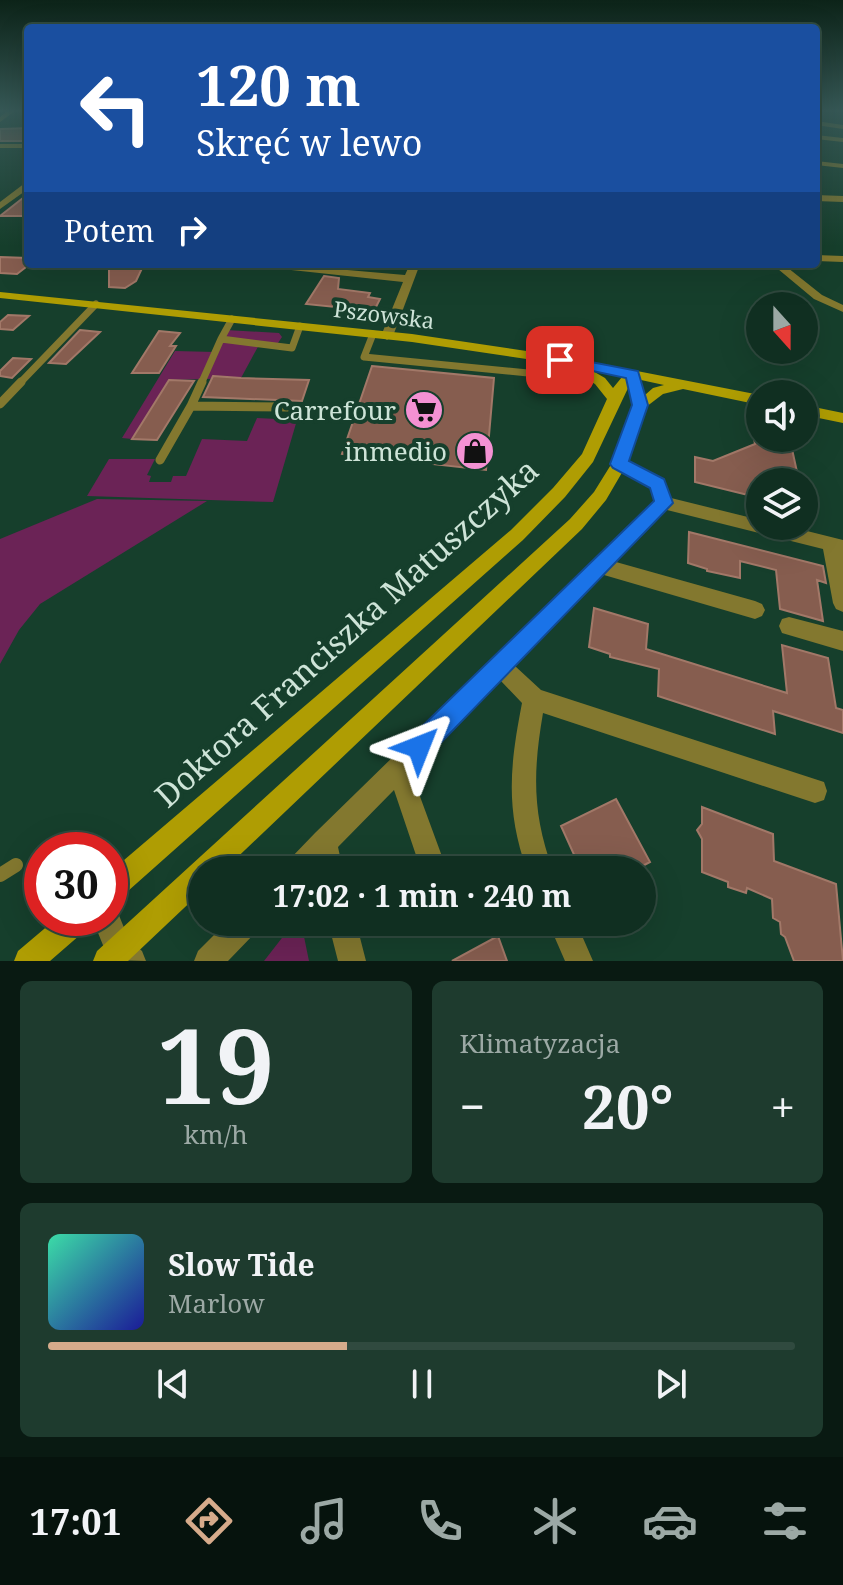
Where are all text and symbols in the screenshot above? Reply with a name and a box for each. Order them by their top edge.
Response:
text: 120 m [196,46,361,122]
icon: left [64,56,168,160]
text: Skręć w lewo [196,118,423,167]
icon: right [170,208,214,252]
text: Potem [64,210,154,251]
north arrow [746,292,818,364]
map controls [746,292,818,540]
street label: Pszowska [332,293,436,335]
pin [526,326,594,394]
icon: arrive [538,338,582,382]
button: sound [746,380,818,452]
supermarket icon: Carrefour [403,389,445,431]
place label: Carrefour [274,392,396,428]
shop icon: inmedio [454,430,496,472]
place label: inmedio [344,433,447,469]
street label: Doktora Franciszka Matuszczyka [145,448,547,816]
button: layers [746,468,818,540]
position arrow [377,705,461,789]
speed limit sign: 30 [24,832,128,936]
text: 17:02 · 1 min · 240 m [273,875,571,916]
text: 19 [157,993,275,1134]
text: Klimatyzacja [460,1025,620,1061]
text: 20° [582,1065,674,1147]
text: − [460,1076,485,1136]
text: + [770,1076,795,1136]
text: km/h [184,1116,248,1152]
text: Slow Tide [168,1244,315,1285]
text: Marlow [168,1285,265,1321]
icon: previous [151,1362,195,1406]
icon: pause [400,1362,444,1406]
icon: next [649,1362,693,1406]
icon: directions [181,1493,237,1549]
icon: music [296,1493,352,1549]
icon: phone [412,1493,468,1549]
icon: climate [527,1493,583,1549]
icon: car [642,1493,698,1549]
icon: filters [757,1493,813,1549]
text: 17:01 [30,1497,122,1546]

